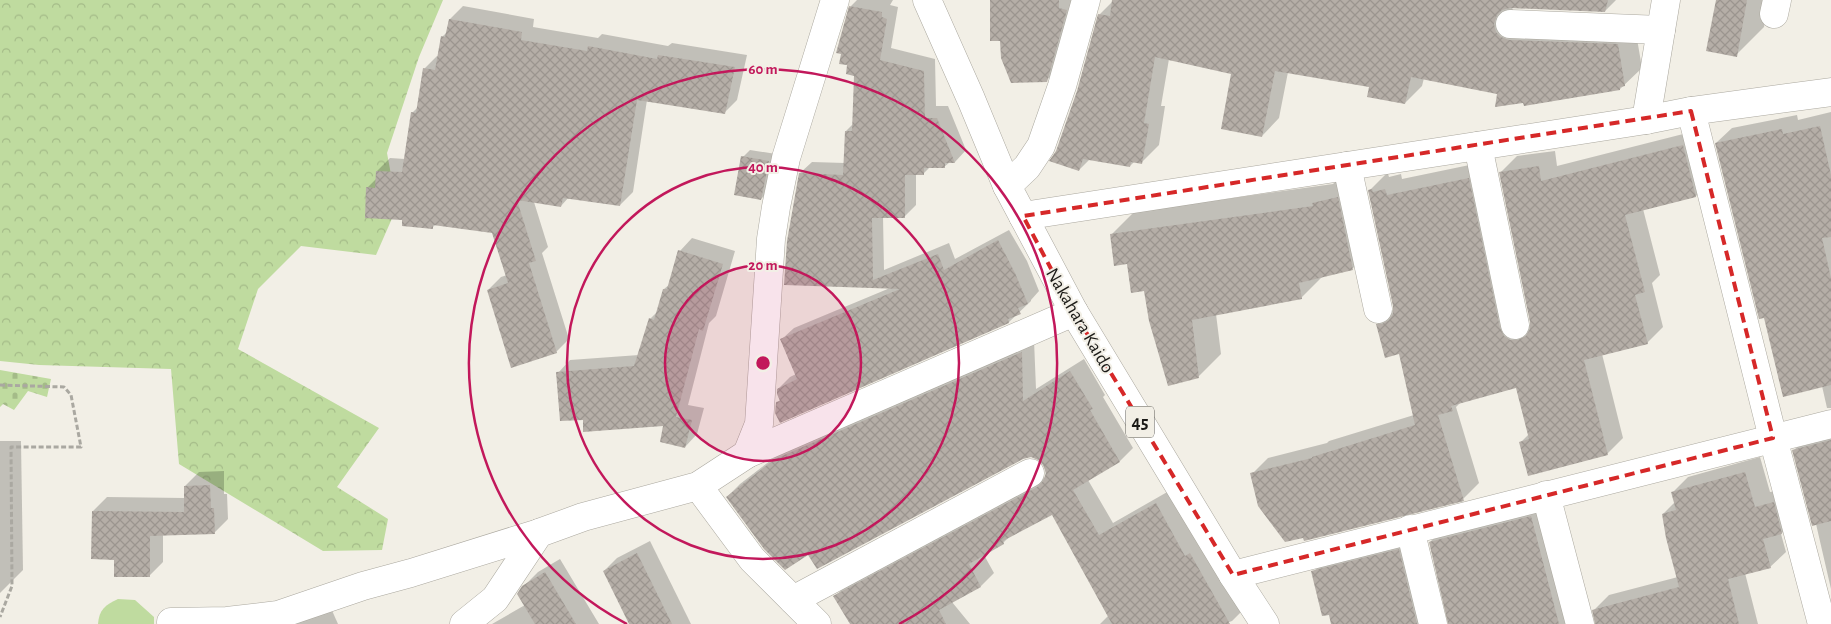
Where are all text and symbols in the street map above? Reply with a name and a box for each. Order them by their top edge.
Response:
text: 60 m [748,62,778,77]
text: 40 m [748,160,778,175]
text: 20 m [748,258,778,273]
street label: Nakahara Kaido [1042,265,1117,376]
centre of rings [754,354,772,372]
road number: 45 [1126,407,1154,438]

